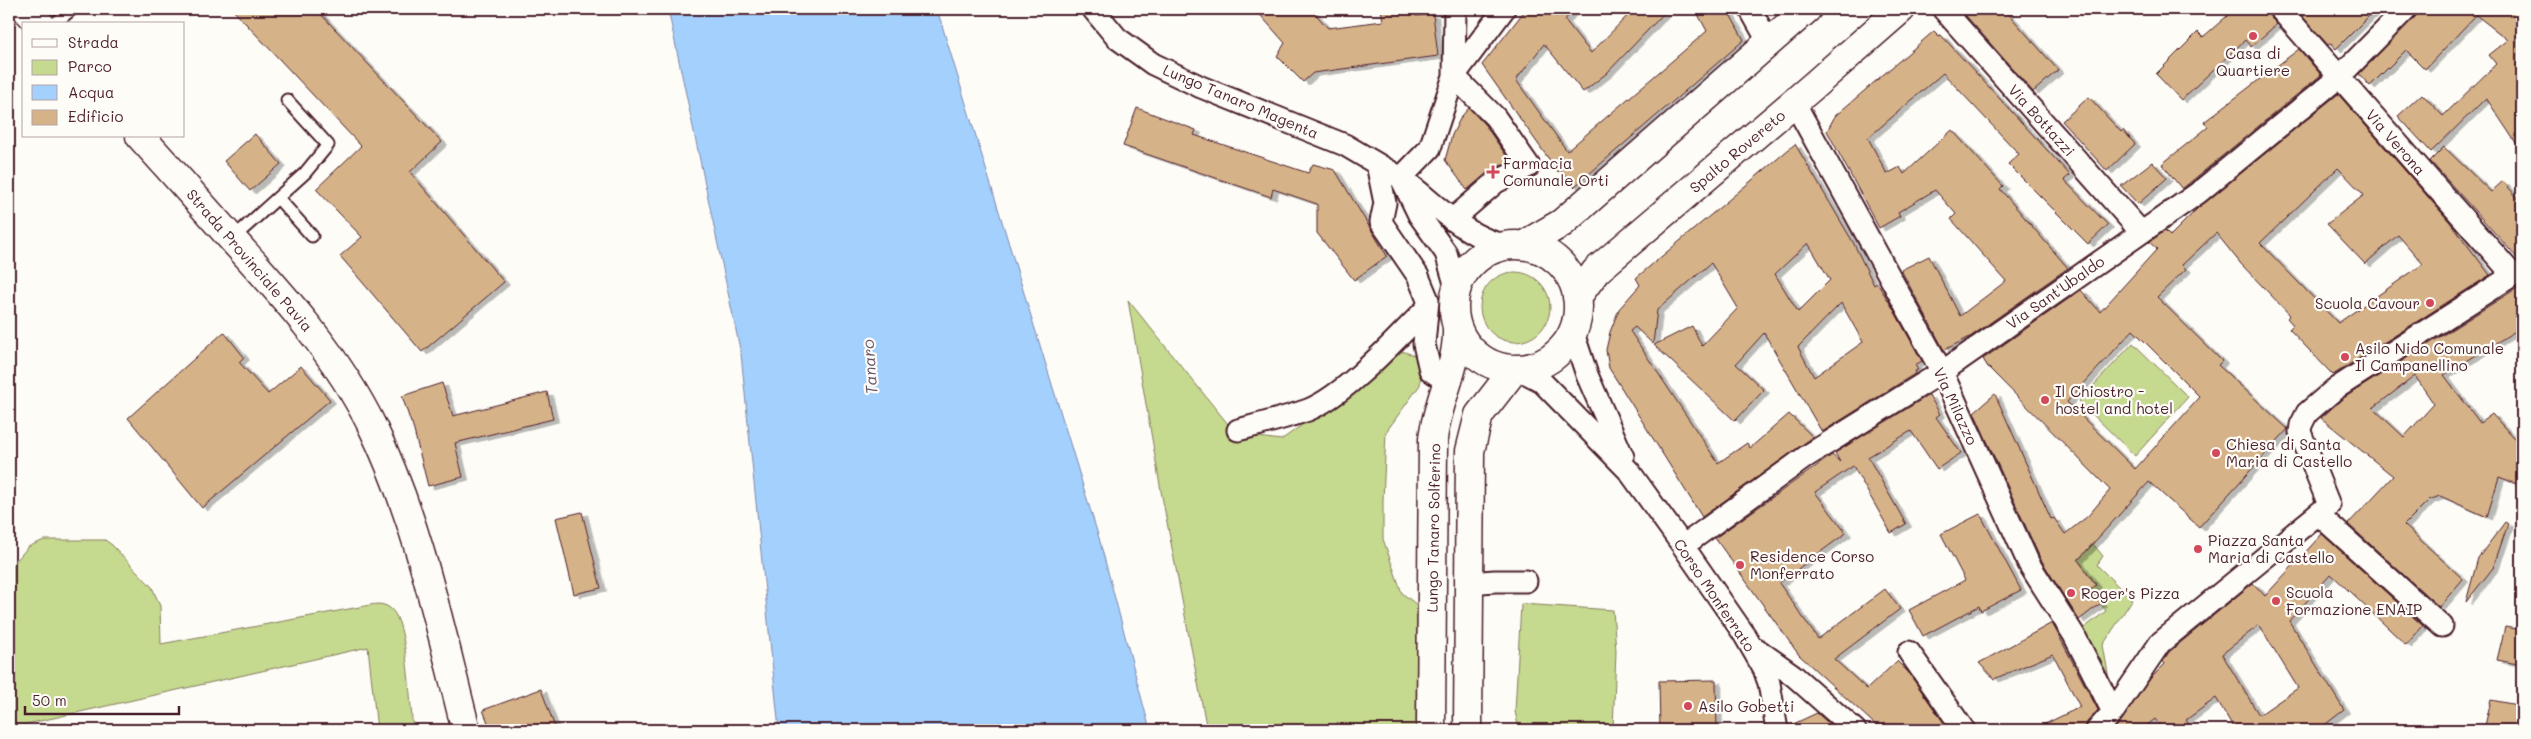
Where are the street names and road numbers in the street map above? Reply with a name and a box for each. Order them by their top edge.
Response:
street label: Lungo Tanaro Magenta [1160,59,1322,143]
street label: Via Bottazzi [2004,80,2080,160]
street label: Spalto Rovereto [1685,105,1789,197]
street label: Via Verona [2362,105,2430,179]
street label: Strada Provinciale Pavia [182,184,318,336]
street label: Via Sant'Ubaldo [2002,251,2108,333]
street label: Via Milazzo [1929,364,1983,448]
street label: Lungo Tanaro Solferino [1422,443,1444,613]
street label: Corso Monferrato [1670,535,1760,656]

